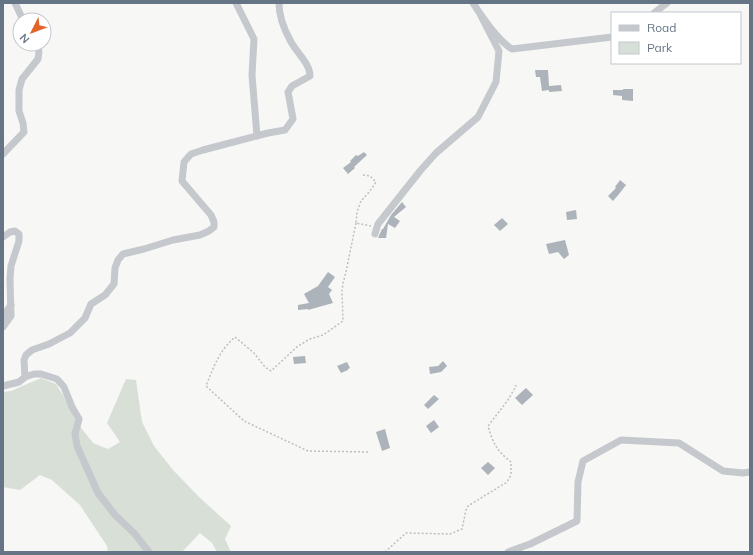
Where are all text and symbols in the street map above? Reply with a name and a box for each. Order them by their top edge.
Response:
north arrow [12,12,52,52]
legend [611,12,741,64]
text: Road [647,20,676,35]
text: N [17,31,33,46]
text: Park [647,40,673,55]

